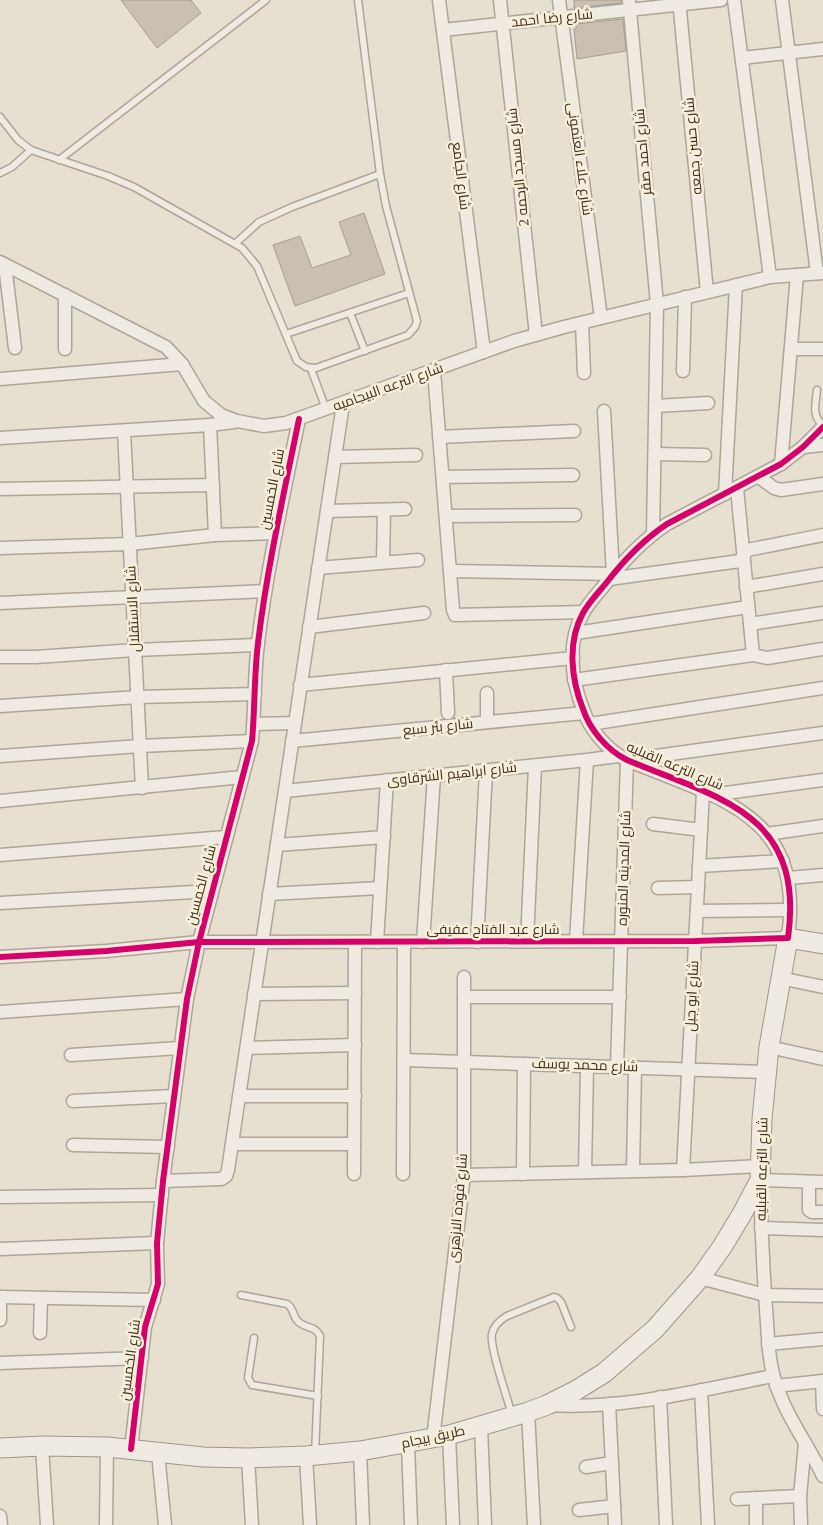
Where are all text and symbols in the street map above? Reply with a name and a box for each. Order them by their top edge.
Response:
street label: شارع رضا احمد [510,6,594,31]
street label: شارع حسن جمعه [681,97,706,195]
street label: شارع علاء العتمونى [564,102,595,216]
street label: شارع مسجد الرحمه 2 [504,107,533,227]
street label: شارع احمد صقر [632,108,655,197]
street label: شارع الجامع [448,141,473,211]
street label: شارع الترعه البيجاميه [331,360,445,415]
street label: شارع الخمسين [257,447,288,531]
street label: شارع الاستقلال [123,565,144,653]
street label: شارع بئر سبع [402,716,474,739]
street label: شارع الترعه القبليه [624,739,726,794]
street label: شارع ابراهيم الشرقاوى [386,760,518,790]
street label: شارع المدينه المنوره [614,810,635,926]
street label: شارع الخمسين [183,843,220,927]
street label: شارع عبد الفتاح عفيفى [426,922,560,938]
street label: شارع ابو جبل [683,960,702,1032]
street label: شارع محمد يوسف [531,1056,639,1075]
street label: شارع الترعه القبليه [754,1117,771,1221]
street label: شارع فوده الازهرى [446,1153,471,1264]
street label: شارع الخمسين [117,1318,144,1402]
street label: طريق بيجام [400,1423,467,1453]

